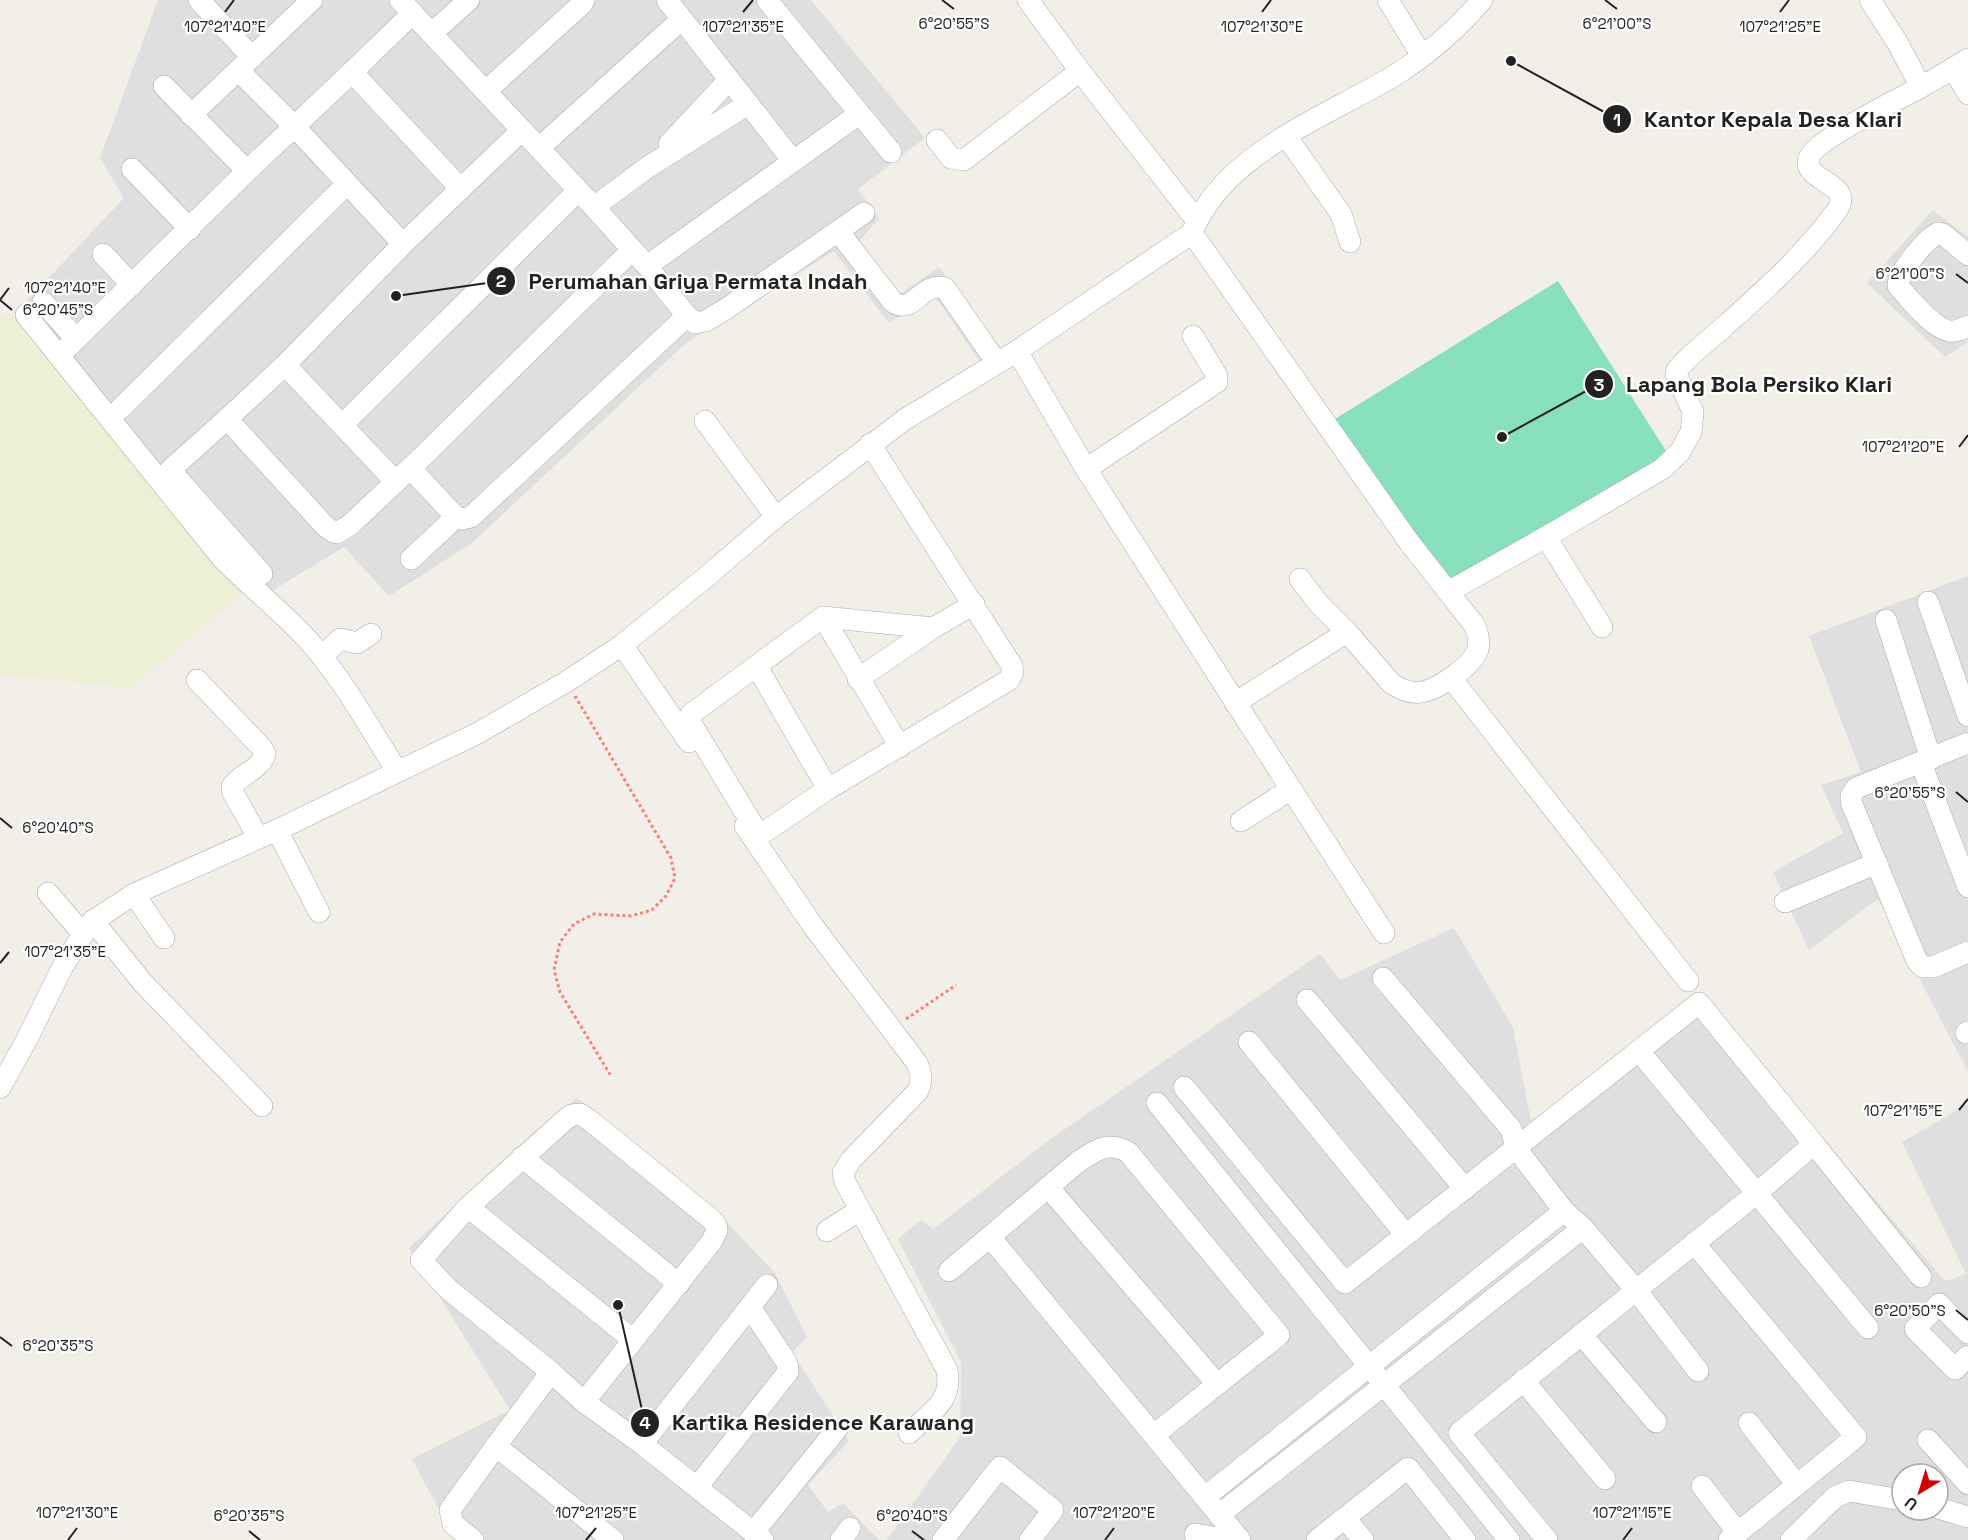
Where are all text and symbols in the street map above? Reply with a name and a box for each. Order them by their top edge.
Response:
text: 6°20'55"S [919,14,989,33]
text: 6°21'00"S [1583,14,1651,33]
text: 107°21'40"E [184,17,266,36]
text: 107°21'35"E [702,17,784,36]
text: 107°21'30"E [1221,17,1303,36]
text: 107°21'25"E [1739,17,1821,36]
callout: Kantor Kepala Desa Klari [1602,99,1914,139]
text: Kantor Kepala Desa Klari [1644,105,1902,133]
text: 1 [1613,108,1621,131]
callout: Perumahan Griya Permata Indah [486,261,879,301]
text: 6°21'00"S [1876,264,1944,283]
text: Perumahan Griya Permata Indah [528,267,868,295]
text: 2 [496,269,507,292]
text: 107°21'40"E [24,278,106,297]
text: 6°20'45"S [23,300,93,319]
callout: Lapang Bola Persiko Klari [1584,364,1904,404]
text: Lapang Bola Persiko Klari [1626,370,1892,398]
text: 3 [1594,373,1605,396]
text: 107°21'20"E [1862,437,1944,456]
text: 6°20'55"S [1875,783,1945,802]
text: 6°20'40"S [22,818,94,837]
text: 107°21'35"E [24,942,106,961]
text: 107°21'15"E [1864,1101,1942,1120]
text: 6°20'50"S [1874,1301,1946,1320]
text: 6°20'35"S [23,1336,93,1355]
callout: Kartika Residence Karawang [630,1403,986,1443]
text: Kartika Residence Karawang [672,1408,974,1436]
text: 4 [639,1411,651,1434]
north arrow [1890,1462,1950,1522]
text: U [1900,1492,1922,1515]
text: 107°21'30"E [36,1503,118,1522]
text: 107°21'25"E [555,1503,637,1522]
text: 107°21'20"E [1073,1503,1155,1522]
text: 107°21'15"E [1593,1503,1671,1522]
text: 6°20'35"S [214,1506,284,1525]
text: 6°20'40"S [876,1506,948,1525]

